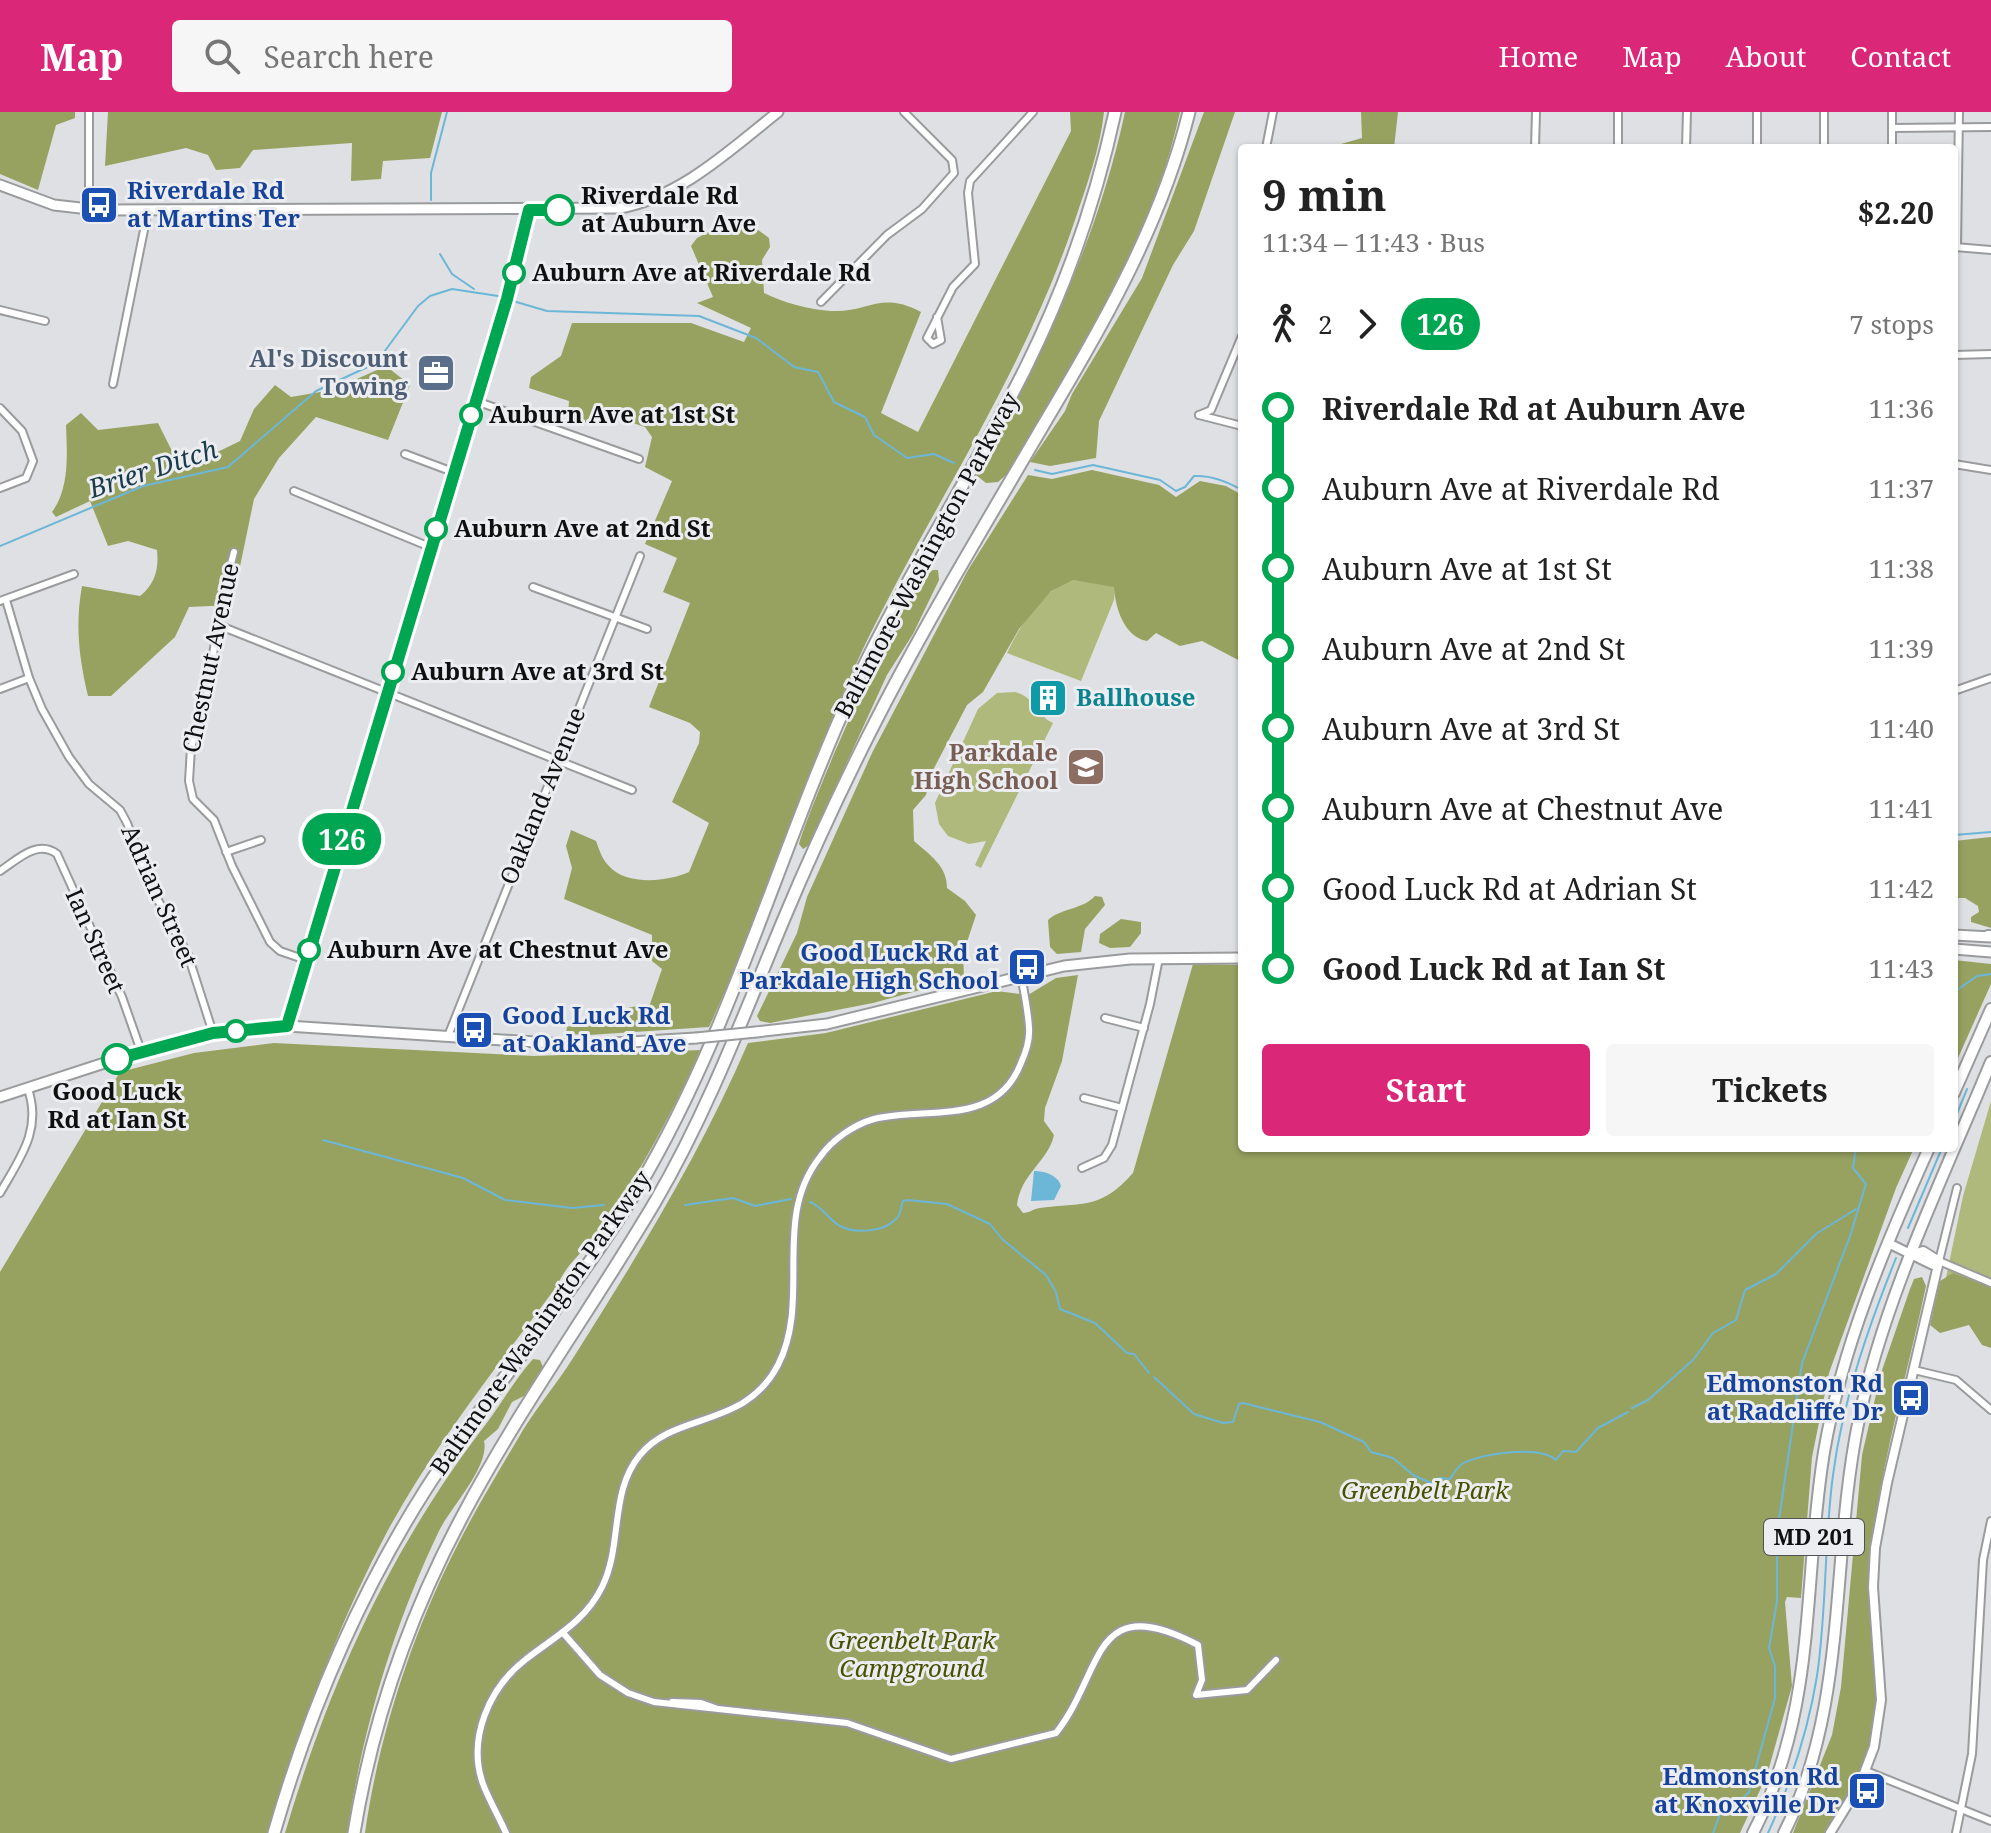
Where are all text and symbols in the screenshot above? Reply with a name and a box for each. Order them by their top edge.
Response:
search box [172,20,732,92]
text: Map [40,30,124,82]
icon: search [200,34,244,78]
text: Search here [264,36,434,77]
text: Home [1499,37,1578,75]
text: Map [1622,37,1682,75]
text: About [1726,37,1806,75]
text: Contact [1850,37,1951,75]
text: 9 min [1262,164,1387,224]
place label: Riverdale Rd at Martins Ter [127,173,301,234]
place label: Riverdale Rd at Auburn Ave [581,178,756,239]
bus stop icon: Riverdale Rd at Martins Ter [78,184,120,226]
text: $2.20 [1857,192,1934,233]
marker: Riverdale Rd at Auburn Ave [544,195,574,225]
text: 11:34 – 11:43 · Bus [1262,224,1485,260]
place label: Auburn Ave at Riverdale Rd [532,255,871,288]
marker: Auburn Ave at Riverdale Rd [503,262,525,284]
icon: walk [1262,302,1306,346]
icon: forward [1345,302,1389,346]
text: 126 [1417,305,1464,343]
text: 2 [1318,306,1333,342]
text: 7 stops [1849,306,1934,342]
place label: Al's Discount Towing [249,341,409,402]
office icon: Al's Discount Towing [415,352,457,394]
street label: Baltimore-Washington Parkway [826,385,1026,723]
text: Riverdale Rd at Auburn Ave [1322,388,1746,429]
text: 11:36 [1868,390,1934,426]
place label: Auburn Ave at 1st St [489,397,735,430]
marker: Auburn Ave at 1st St [460,404,482,426]
water label: Brier Ditch [83,430,222,506]
text: Auburn Ave at Riverdale Rd [1322,468,1720,509]
text: 11:37 [1868,470,1934,506]
place label: Auburn Ave at 2nd St [454,511,711,544]
marker: Auburn Ave at 2nd St [425,518,447,540]
text: Auburn Ave at 1st St [1322,548,1612,589]
text: 11:38 [1868,550,1934,586]
street label: Chestnut Avenue [173,560,246,756]
text: Auburn Ave at 2nd St [1322,628,1625,669]
text: 11:39 [1868,630,1934,666]
place label: Auburn Ave at 3rd St [411,654,664,687]
marker: Auburn Ave at 3rd St [382,661,404,683]
building icon: Ballhouse [1027,677,1069,719]
place label: Ballhouse [1076,680,1195,713]
street label: Oakland Avenue [491,702,592,889]
text: Auburn Ave at 3rd St [1322,708,1620,749]
text: 11:40 [1868,710,1934,746]
place label: Parkdale High School [914,735,1059,796]
school or university icon: Parkdale High School [1065,746,1107,788]
text: Auburn Ave at Chestnut Ave [1322,788,1723,829]
text: 11:41 [1868,790,1934,826]
line badge: 126 [296,813,388,865]
street label: Adrian Street [114,819,206,972]
text: 126 [318,820,366,858]
text: Good Luck Rd at Adrian St [1322,868,1697,909]
text: 11:42 [1868,870,1934,906]
street label: Ian Street [59,883,134,998]
place label: Auburn Ave at Chestnut Ave [327,932,668,965]
place label: Good Luck Rd at Parkdale High School [739,935,1000,996]
marker: Auburn Ave at Chestnut Ave [298,939,320,961]
bus stop icon: Good Luck Rd at Parkdale High School [1006,946,1048,988]
text: Good Luck Rd at Ian St [1322,948,1666,989]
text: 11:43 [1868,950,1934,986]
place label: Good Luck Rd at Oakland Ave [502,998,687,1059]
bus stop icon: Good Luck Rd at Oakland Ave [453,1009,495,1051]
unlabelled marker [225,1020,247,1042]
marker: Good Luck Rd at Ian St [102,1044,132,1074]
button: Start [1262,1044,1590,1136]
button: Tickets [1606,1044,1934,1136]
place label: Good Luck Rd at Ian St [47,1074,187,1135]
street label: Baltimore-Washington Parkway [422,1163,658,1481]
place label: Edmonston Rd at Radcliffe Dr [1706,1366,1883,1427]
bus stop icon: Edmonston Rd at Radcliffe Dr [1890,1377,1932,1419]
park label: Greenbelt Park [1341,1473,1510,1506]
road number: MD 201 [1764,1519,1864,1555]
park label: Greenbelt Park Campground [828,1623,997,1684]
place label: Edmonston Rd at Knoxville Dr [1654,1759,1839,1820]
bus stop icon: Edmonston Rd at Knoxville Dr [1846,1770,1888,1812]

